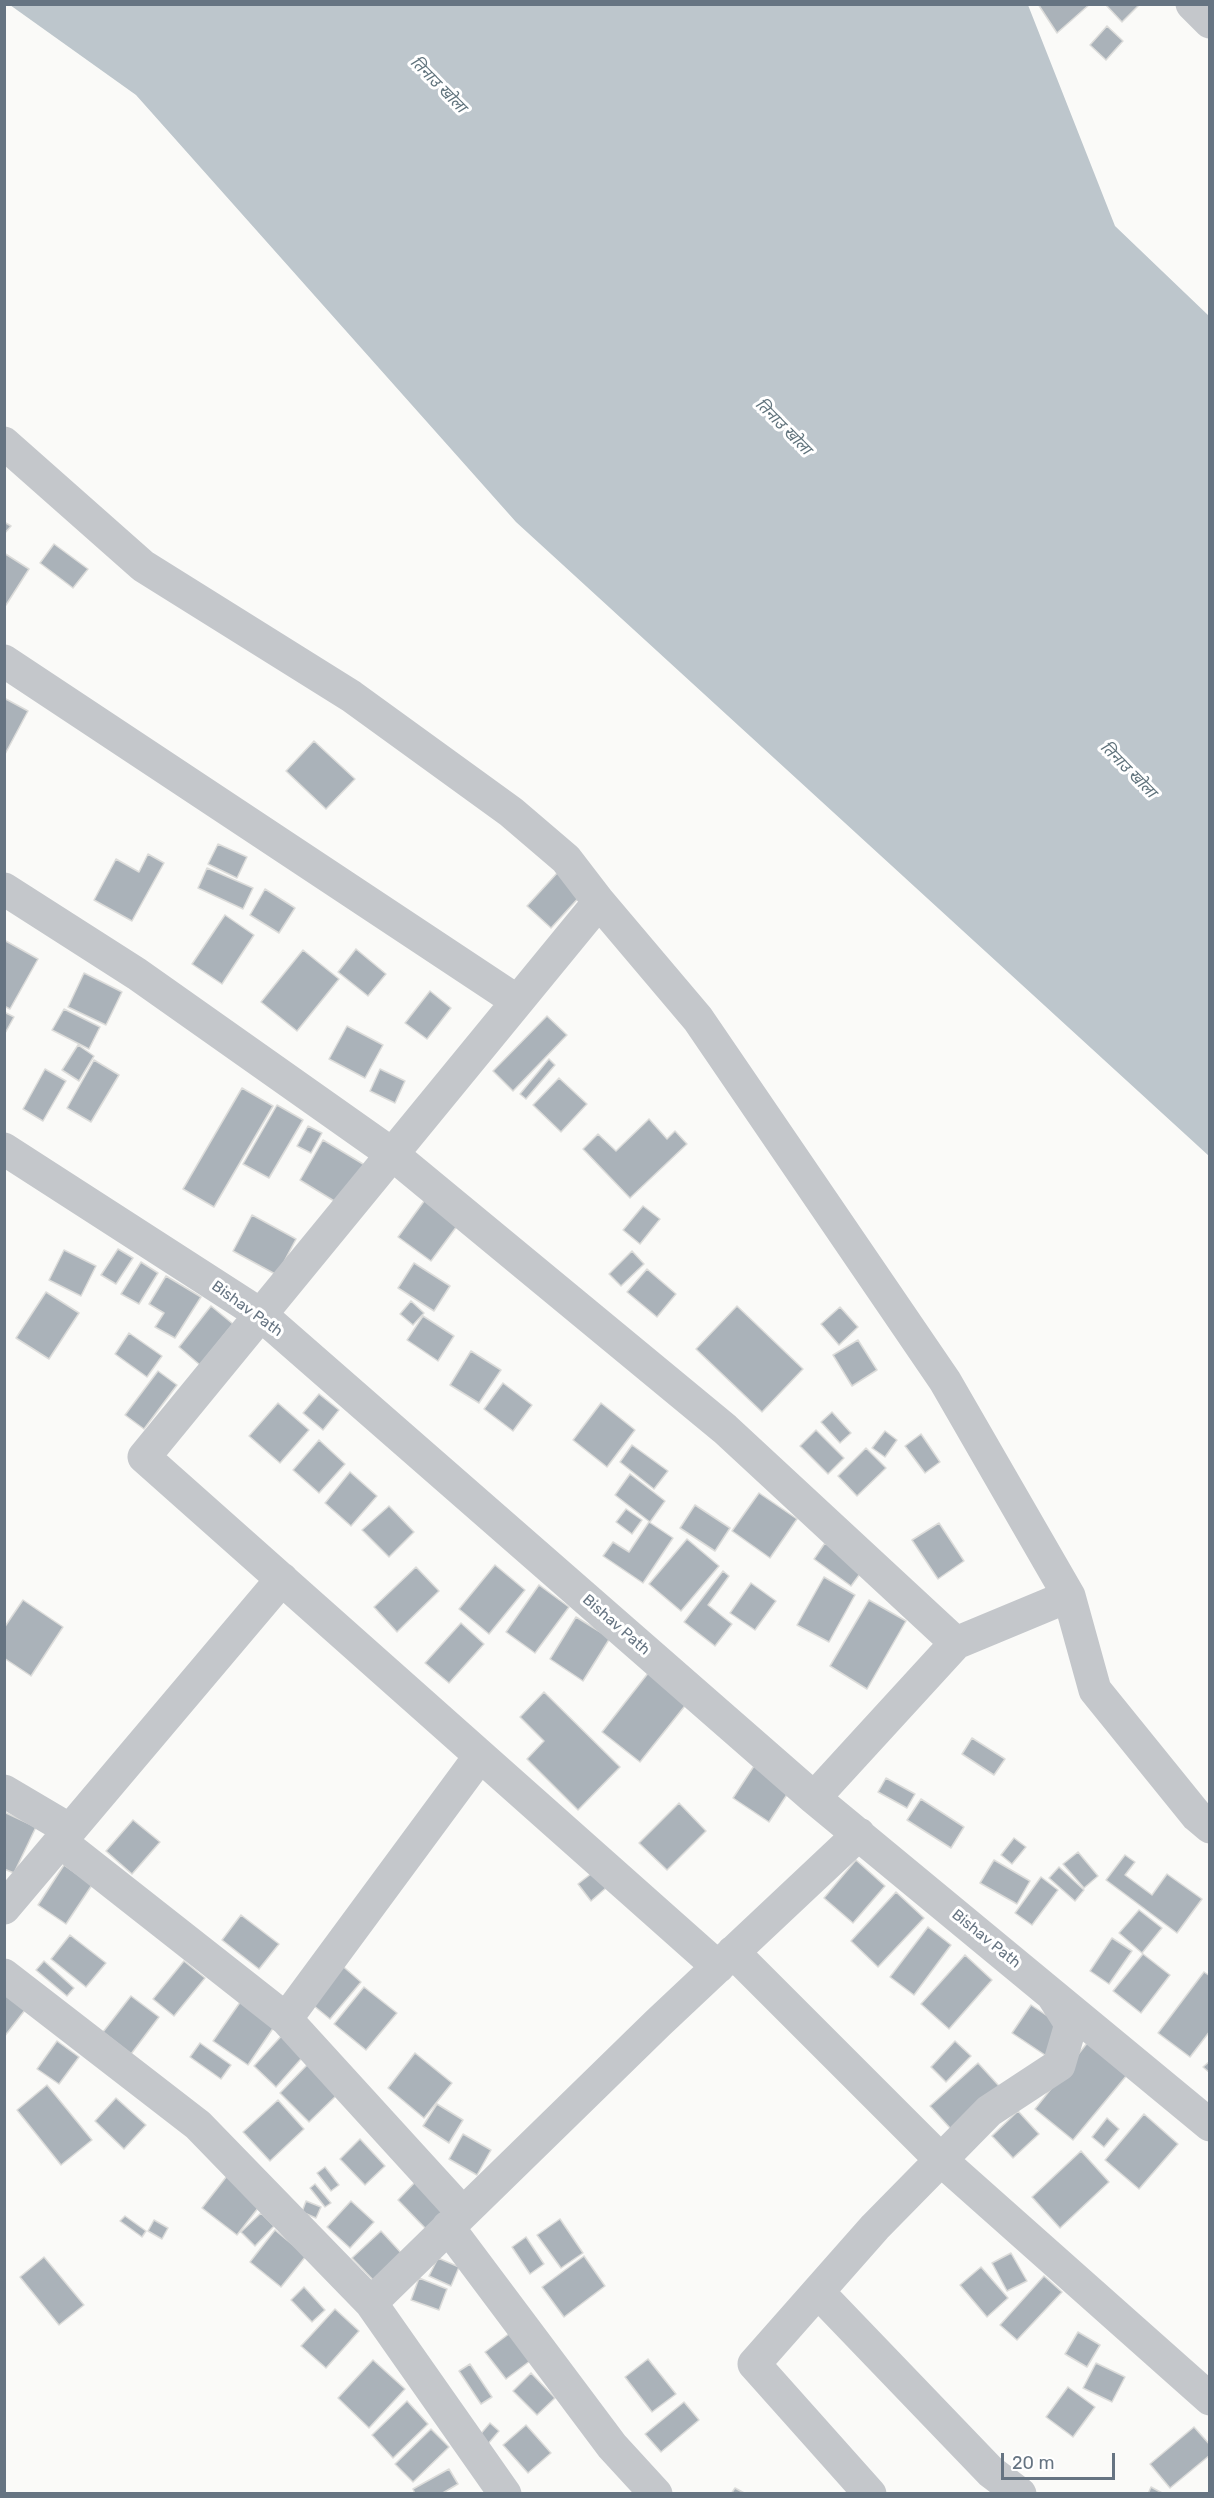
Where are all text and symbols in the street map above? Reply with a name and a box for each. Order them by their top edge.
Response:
water label: तिनाउ खोला [406,53,470,117]
water label: तिनाउ खोला [751,395,815,459]
water label: तिनाउ खोला [1096,738,1160,802]
street label: Bishav Path [208,1277,286,1341]
street label: Bishav Path [579,1591,653,1659]
street label: Bishav Path [948,1906,1024,1972]
scale bar [1004,2441,1118,2479]
text: 20 m [1012,2452,1054,2474]

